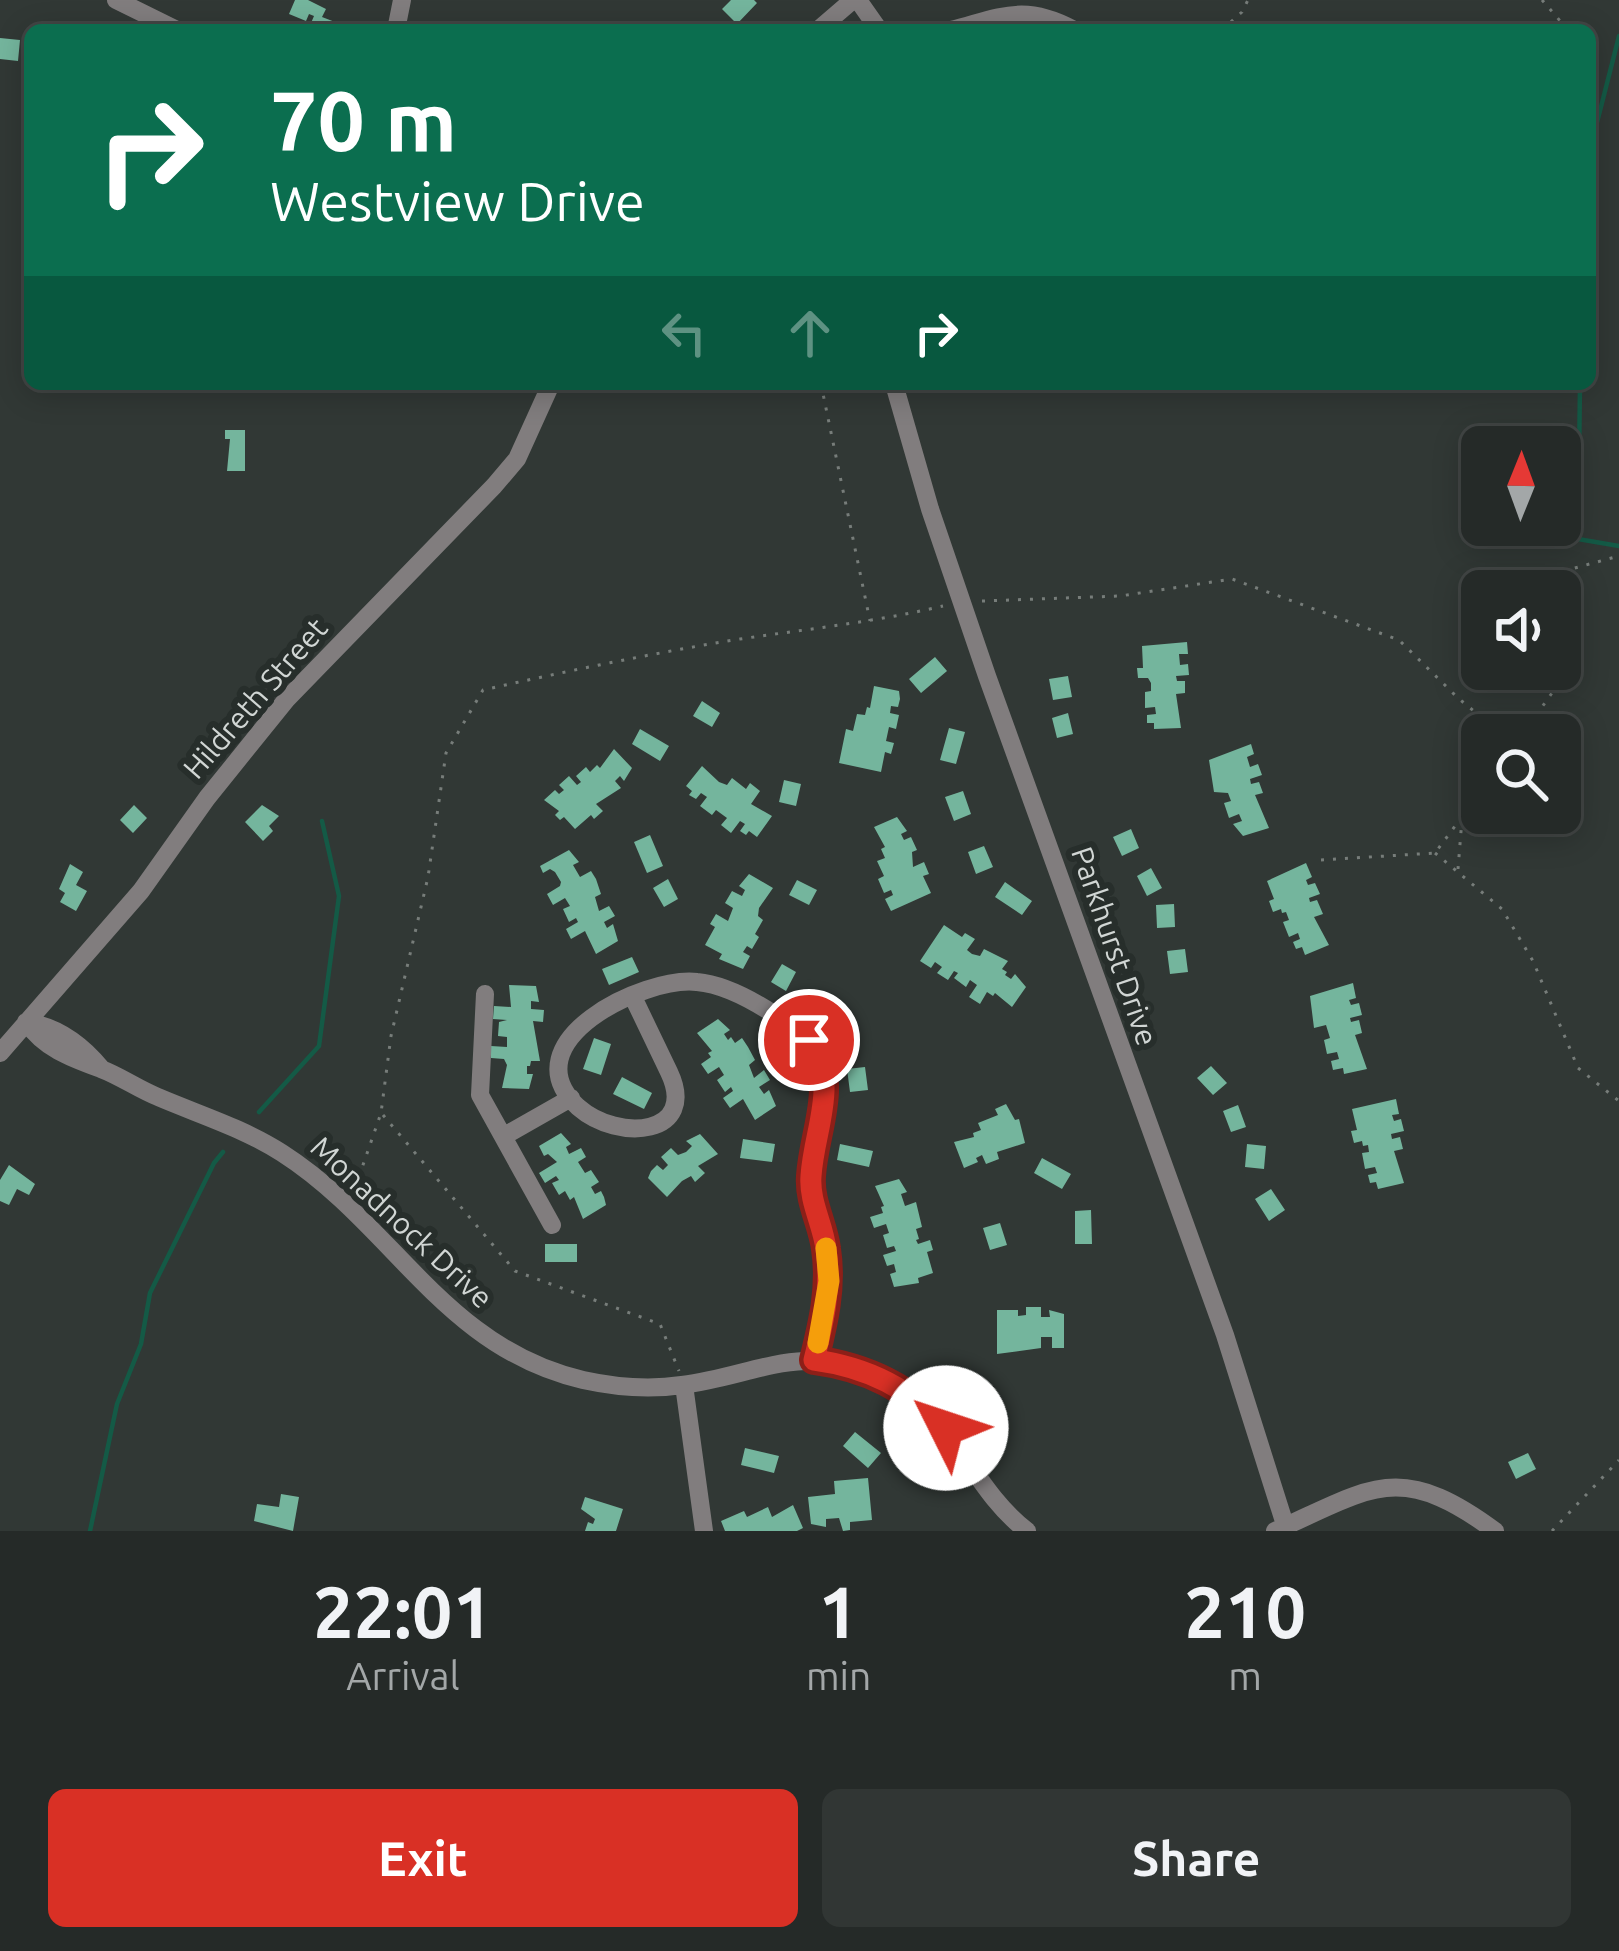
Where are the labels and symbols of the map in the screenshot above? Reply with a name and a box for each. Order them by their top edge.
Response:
north arrow [1461,426,1581,546]
street label: Hildreth Street [176,611,334,785]
street label: Parkhurst Drive [1065,842,1165,1050]
pin [758,989,860,1091]
street label: Monadnock Drive [304,1129,500,1315]
position arrow [883,1365,1009,1491]

